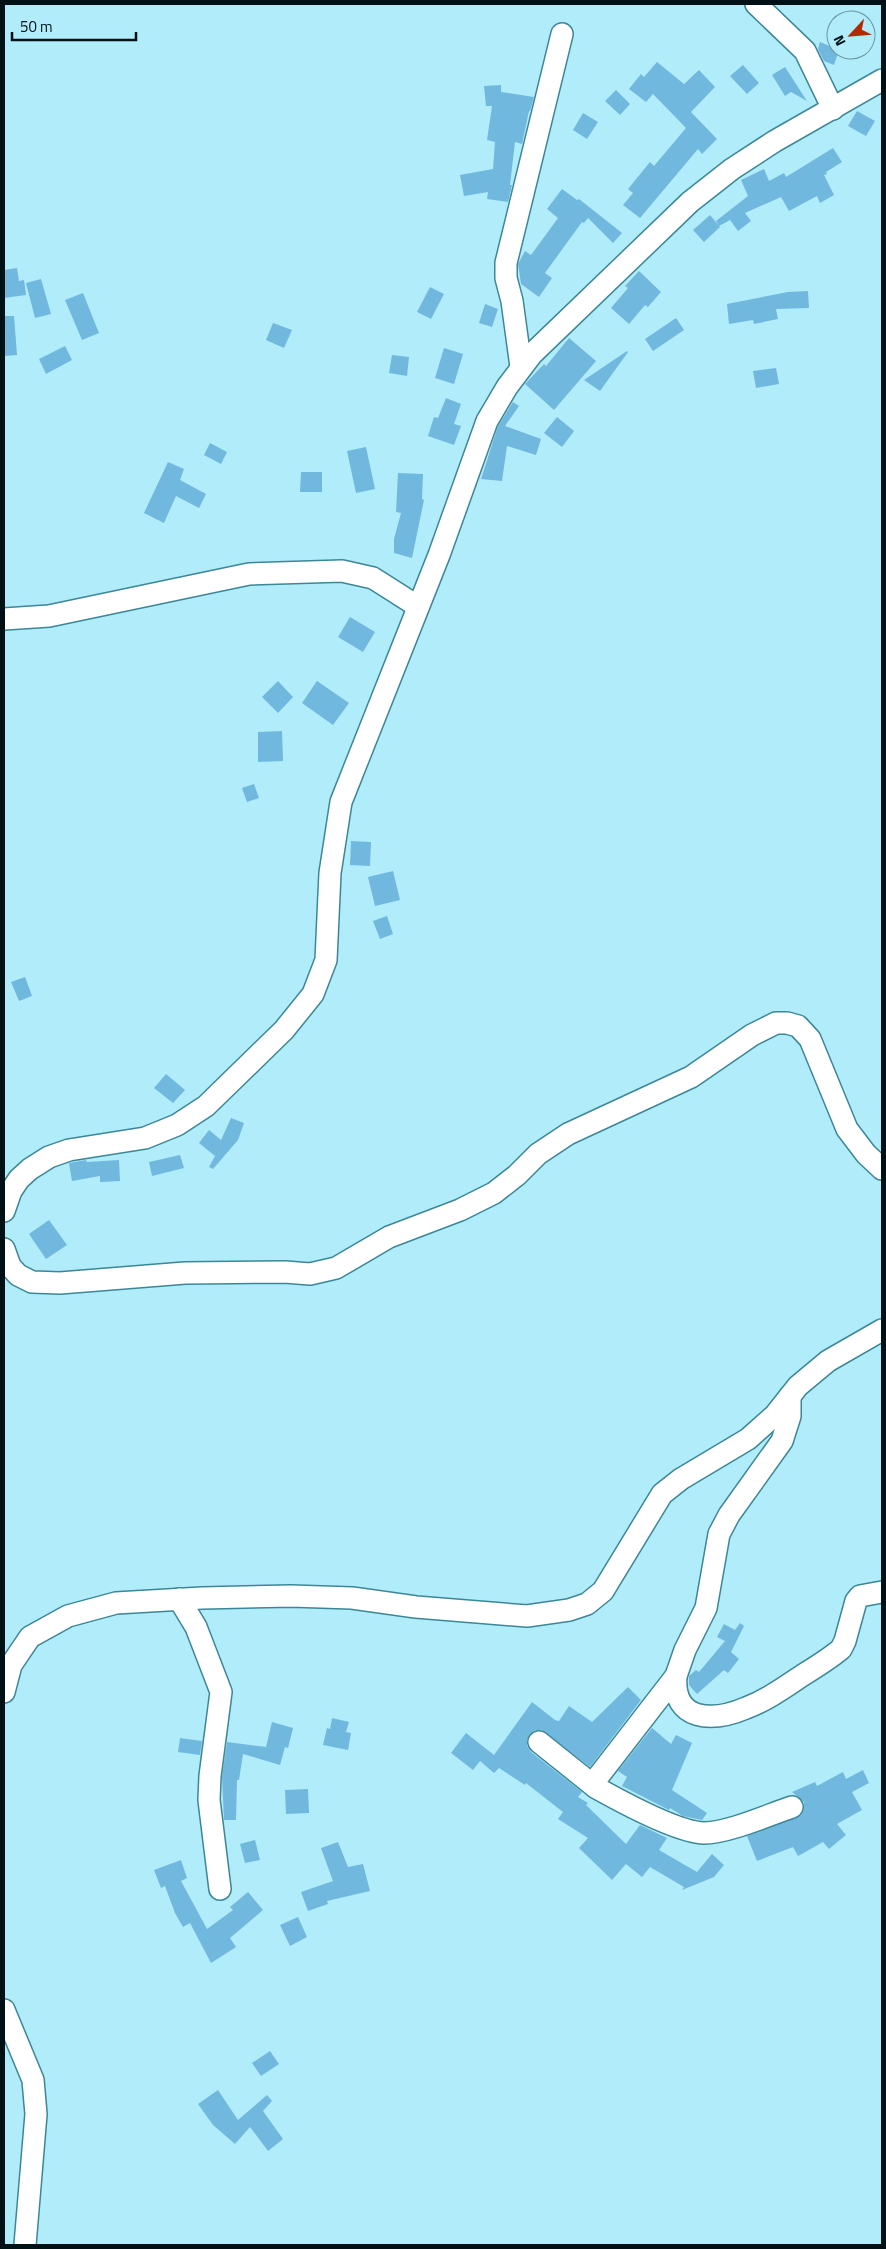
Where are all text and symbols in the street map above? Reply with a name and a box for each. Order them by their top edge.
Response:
scale bar [12,10,136,42]
north arrow [826,10,876,60]
text: 50 m [20,15,53,38]
text: N [827,32,850,50]

